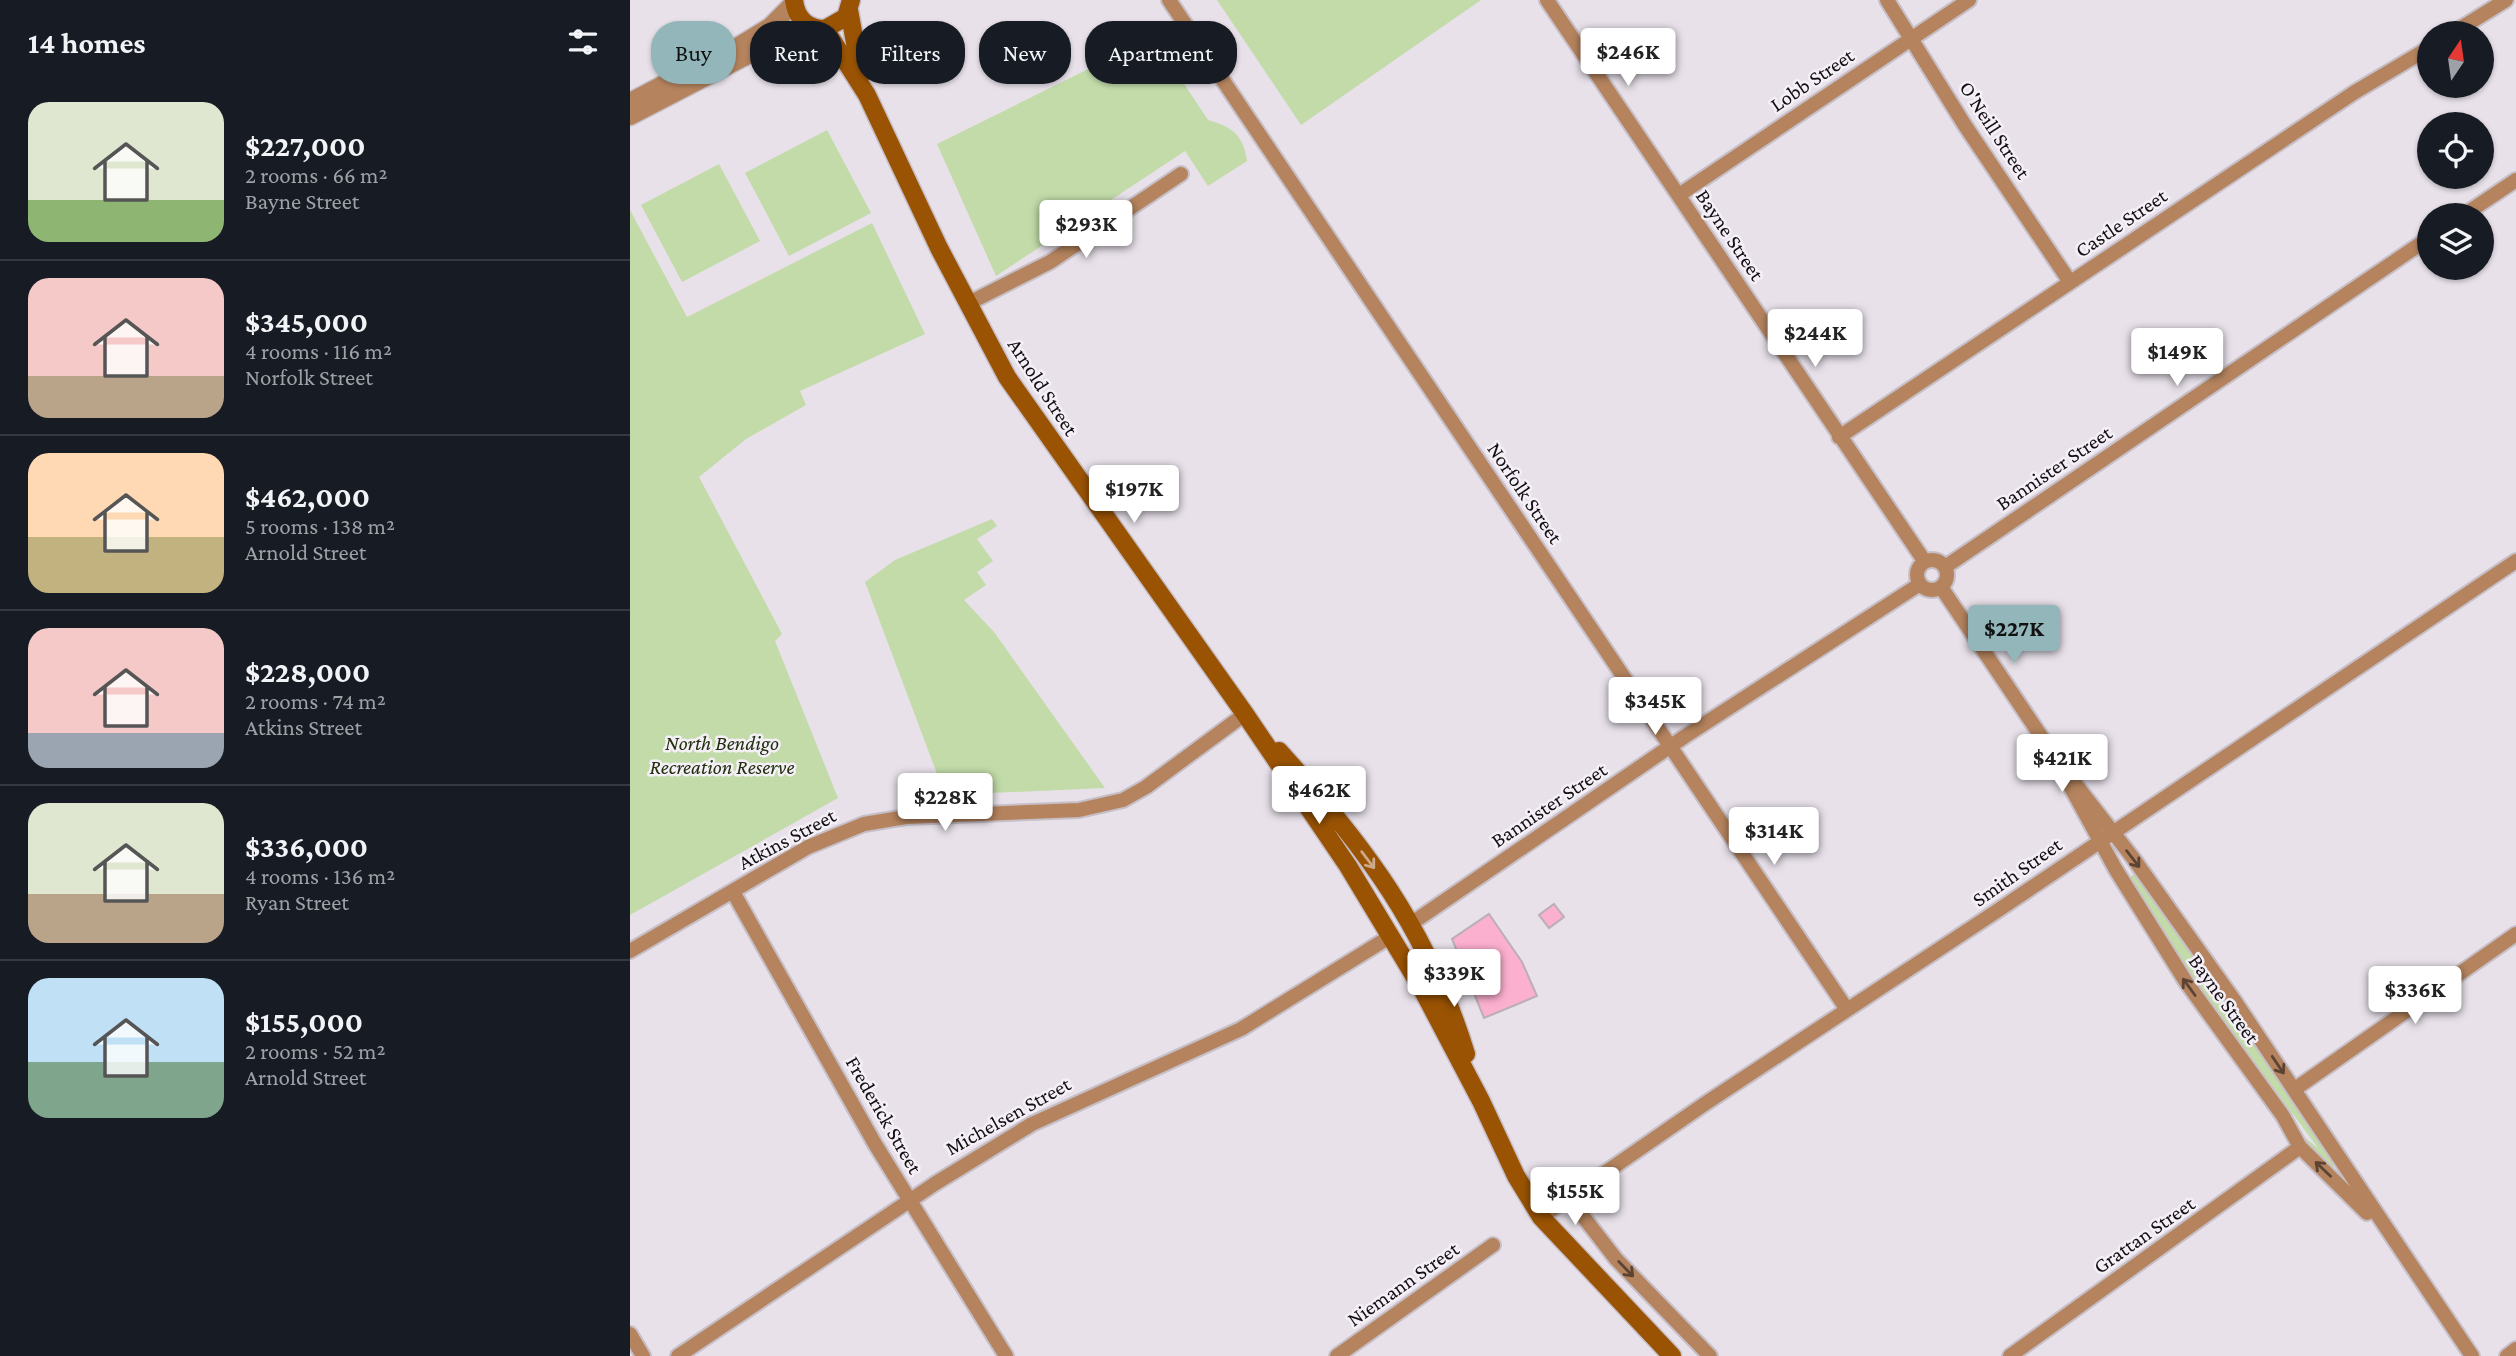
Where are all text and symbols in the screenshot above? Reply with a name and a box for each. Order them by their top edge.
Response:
chip: Buy [651,21,736,84]
chip: Rent [750,21,842,84]
chip: Filters [856,21,965,84]
chip: New [979,21,1071,84]
chip: Apartment [1085,21,1237,84]
north arrow [2417,21,2494,98]
map controls [2417,21,2494,280]
icon: filters [564,23,602,61]
text: 14 homes [28,26,146,59]
pin: $246K [1579,28,1677,88]
text: $246K [1597,38,1659,64]
street label: Lobb Street [1766,43,1859,117]
street label: O'Neill Street [1955,77,2036,184]
button: locate [2417,112,2494,189]
text: $227,000 [245,129,365,162]
icon: home [84,130,168,214]
text: 2 rooms · 66 m² [245,162,388,188]
street label: Castle Street [2071,183,2172,262]
street label: Bayne Street [1691,185,1770,286]
text: Bayne Street [245,188,359,214]
pin: $293K [1037,201,1135,260]
button: layers [2417,203,2494,280]
text: $293K [1055,210,1117,236]
text: $345,000 [245,305,368,338]
icon: home [84,306,168,390]
pin: $244K [1766,310,1864,369]
text: $244K [1784,319,1846,345]
pin: $149K [2128,328,2226,388]
street label: Arnold Street [1003,334,1084,441]
text: 4 rooms · 116 m² [245,338,392,364]
text: $149K [2147,338,2207,364]
text: Norfolk Street [245,364,373,390]
street label: Bannister Street [1992,420,2117,515]
street label: Norfolk Street [1482,438,1568,549]
pin: $197K [1085,466,1183,525]
text: $197K [1105,475,1163,501]
text: $462,000 [245,480,370,513]
icon: home [84,481,168,565]
text: 5 rooms · 138 m² [245,513,395,539]
text: Arnold Street [245,539,366,565]
pin: $227K [1965,606,2063,665]
text: $227K [1984,615,2044,641]
text: $228,000 [245,655,370,688]
icon: home [84,656,168,740]
pin: $345K [1606,678,1704,737]
text: $345K [1625,687,1685,713]
text: 2 rooms · 74 m² [245,688,386,714]
text: Atkins Street [245,714,362,740]
park label: North Bendigo Recreation Reserve [649,731,795,779]
pin: $421K [2013,734,2111,794]
text: $421K [2033,744,2091,770]
street label: Bannister Street [1487,757,1612,852]
pin: $462K [1270,766,1368,826]
pin: $228K [896,774,994,833]
text: $462K [1288,776,1350,802]
text: $228K [914,783,976,809]
street label: Atkins Street [734,803,841,875]
pin: $314K [1725,808,1823,867]
text: $314K [1745,817,1803,843]
text: $336,000 [245,830,368,863]
icon: home [84,831,168,915]
street label: Smith Street [1968,832,2067,912]
one-way arrow [2125,849,2140,868]
one-way arrow [1361,850,1376,868]
text: 4 rooms · 136 m² [245,863,395,889]
text: Ryan Street [245,889,349,915]
pin: $339K [1405,950,1503,1009]
street label: Bayne Street [2184,950,2265,1049]
text: $339K [1423,959,1485,985]
pin: $336K [2366,967,2464,1026]
text: $336K [2384,976,2446,1002]
one-way arrow [2182,978,2196,997]
text: $155,000 [245,1005,363,1038]
icon: home [84,1006,168,1090]
text: 2 rooms · 52 m² [245,1038,385,1064]
street label: Frederick Street [841,1052,928,1179]
one-way arrow [2271,1055,2285,1074]
text: Arnold Street [245,1064,366,1090]
street label: Michelsen Street [941,1071,1076,1160]
one-way arrow [2315,1161,2332,1178]
pin: $155K [1526,1168,1624,1227]
text: $155K [1546,1177,1604,1203]
street label: Grattan Street [2089,1191,2200,1279]
street label: Niemann Street [1343,1236,1464,1331]
one-way arrow [1618,1261,1635,1278]

